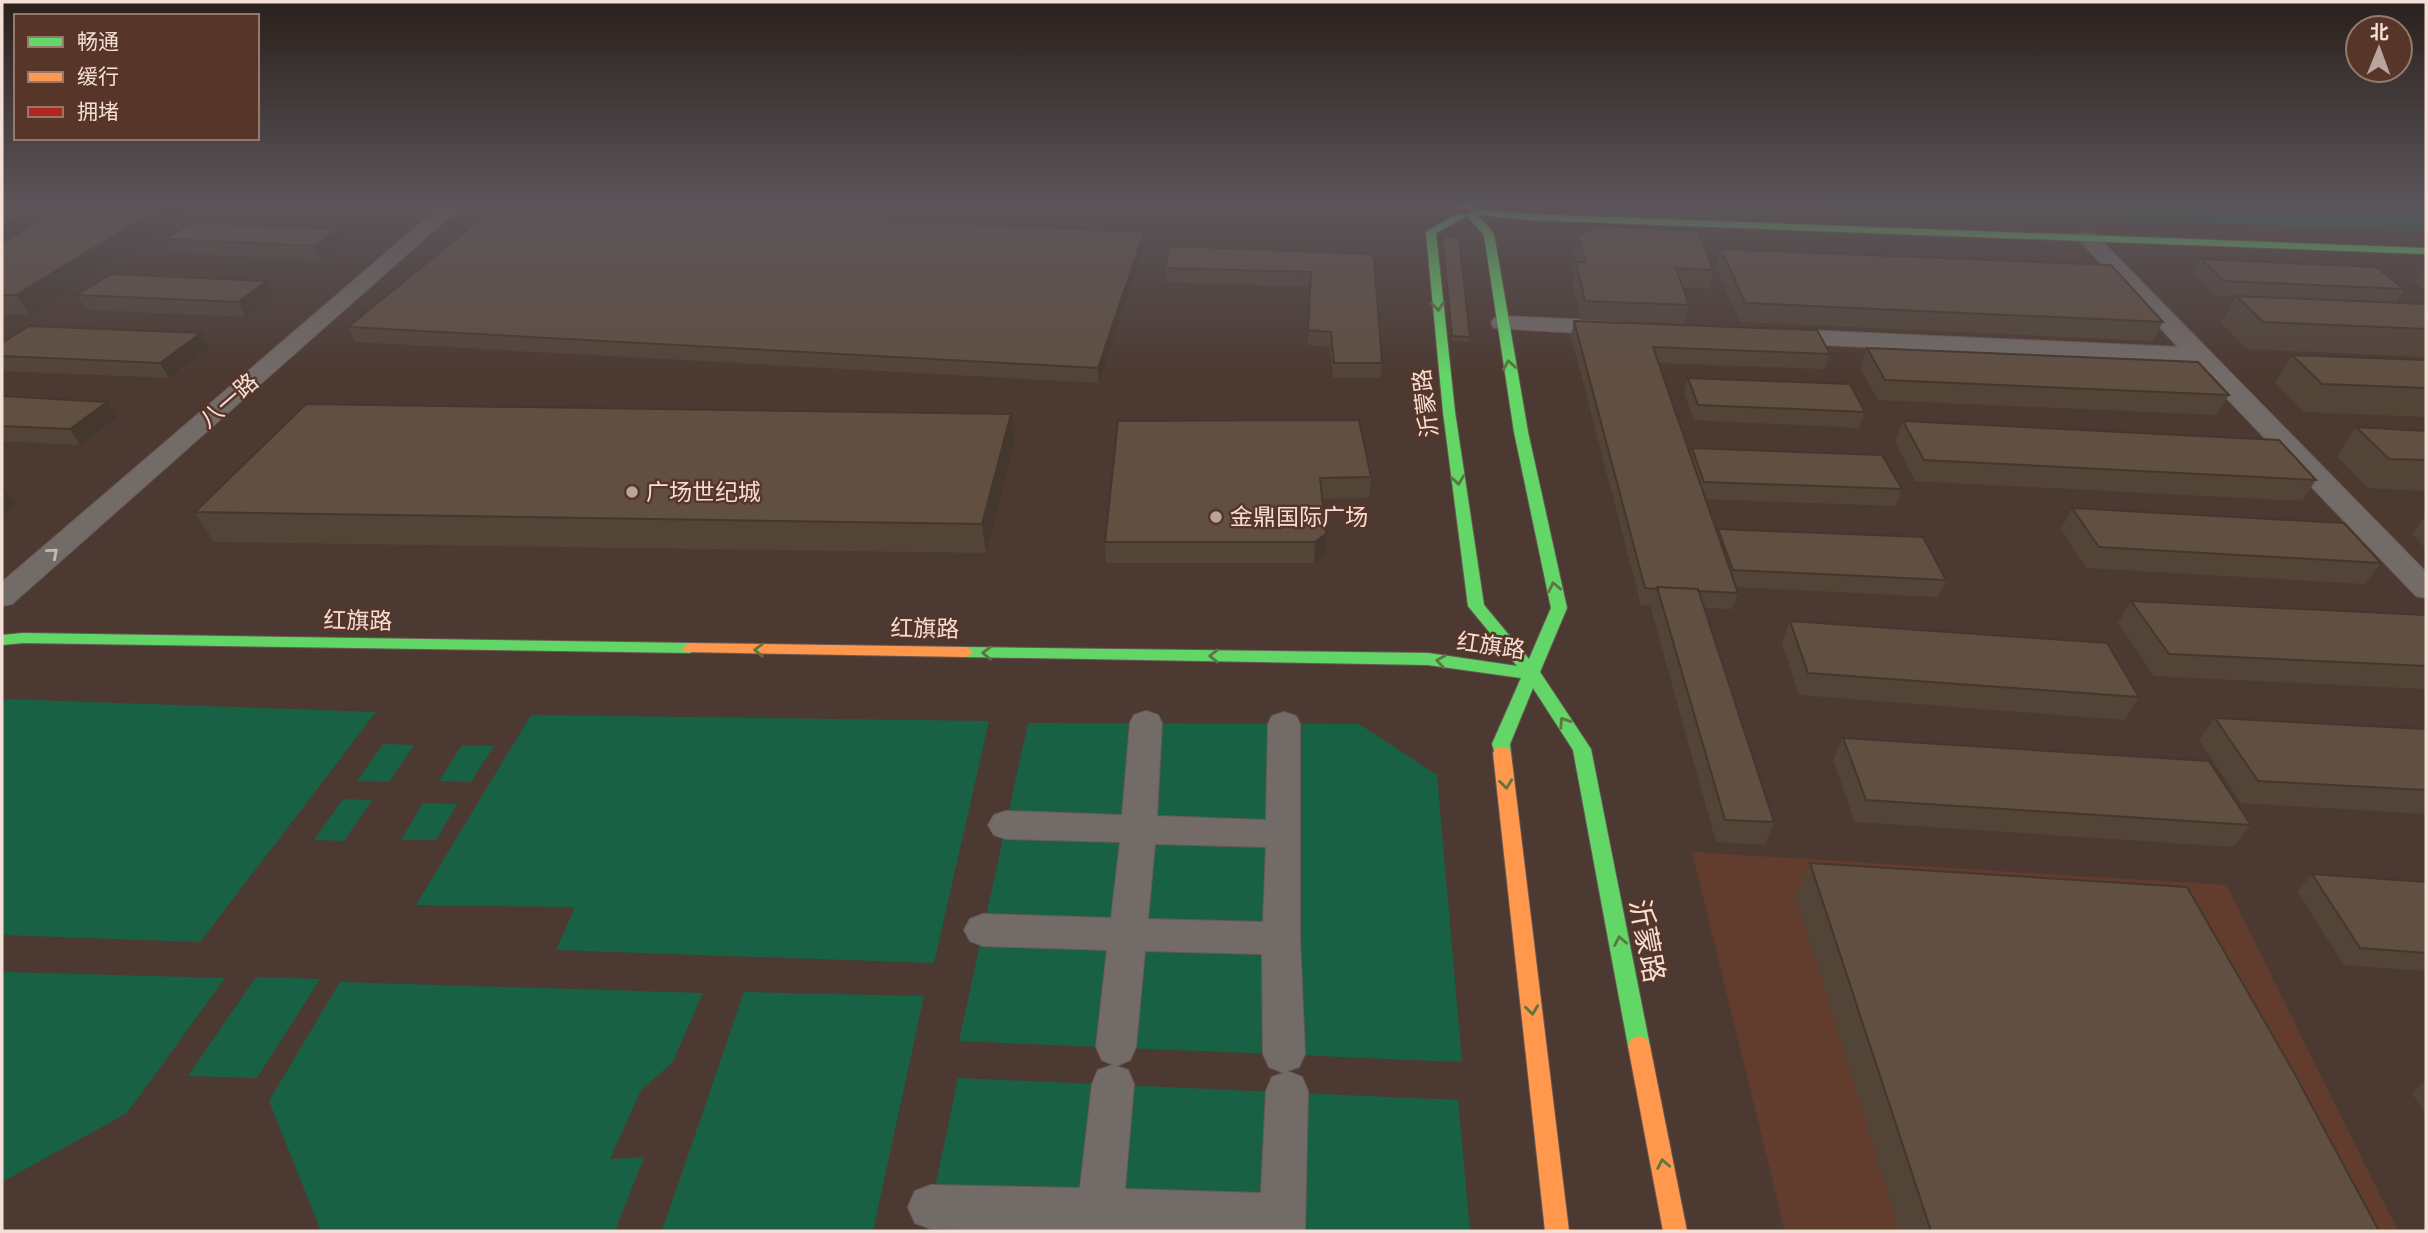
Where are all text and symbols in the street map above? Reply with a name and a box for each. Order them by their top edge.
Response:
legend [14,14,259,140]
north arrow [2344,14,2414,84]
text: 北 [2370,21,2389,44]
text: 畅通 [77,30,119,54]
text: 缓行 [77,65,119,89]
text: 拥堵 [77,100,119,124]
one-way arrow [1430,301,1445,312]
one-way arrow [1502,359,1517,371]
street label: 沂蒙路 [1408,367,1444,439]
street label: 八一路 [194,368,264,434]
one-way arrow [1451,474,1466,486]
place label: 广场世纪城 [646,479,761,506]
marker: 广场世纪城 [624,484,640,500]
place label: 金鼎国际广场 [1230,504,1368,531]
marker: 金鼎国际广场 [1208,509,1224,525]
one-way arrow [45,549,58,561]
one-way arrow [1548,581,1563,593]
street label: 红旗路 [323,607,393,635]
street label: 红旗路 [890,615,960,643]
street label: 红旗路 [1455,628,1527,664]
one-way arrow [753,642,764,657]
one-way arrow [981,645,991,661]
one-way arrow [1208,648,1219,664]
one-way arrow [1436,654,1447,669]
one-way arrow [1560,717,1573,730]
one-way arrow [1498,778,1513,790]
street label: 沂蒙路 [1623,897,1671,985]
one-way arrow [1614,935,1629,947]
one-way arrow [1524,1004,1539,1016]
one-way arrow [1656,1158,1671,1170]

